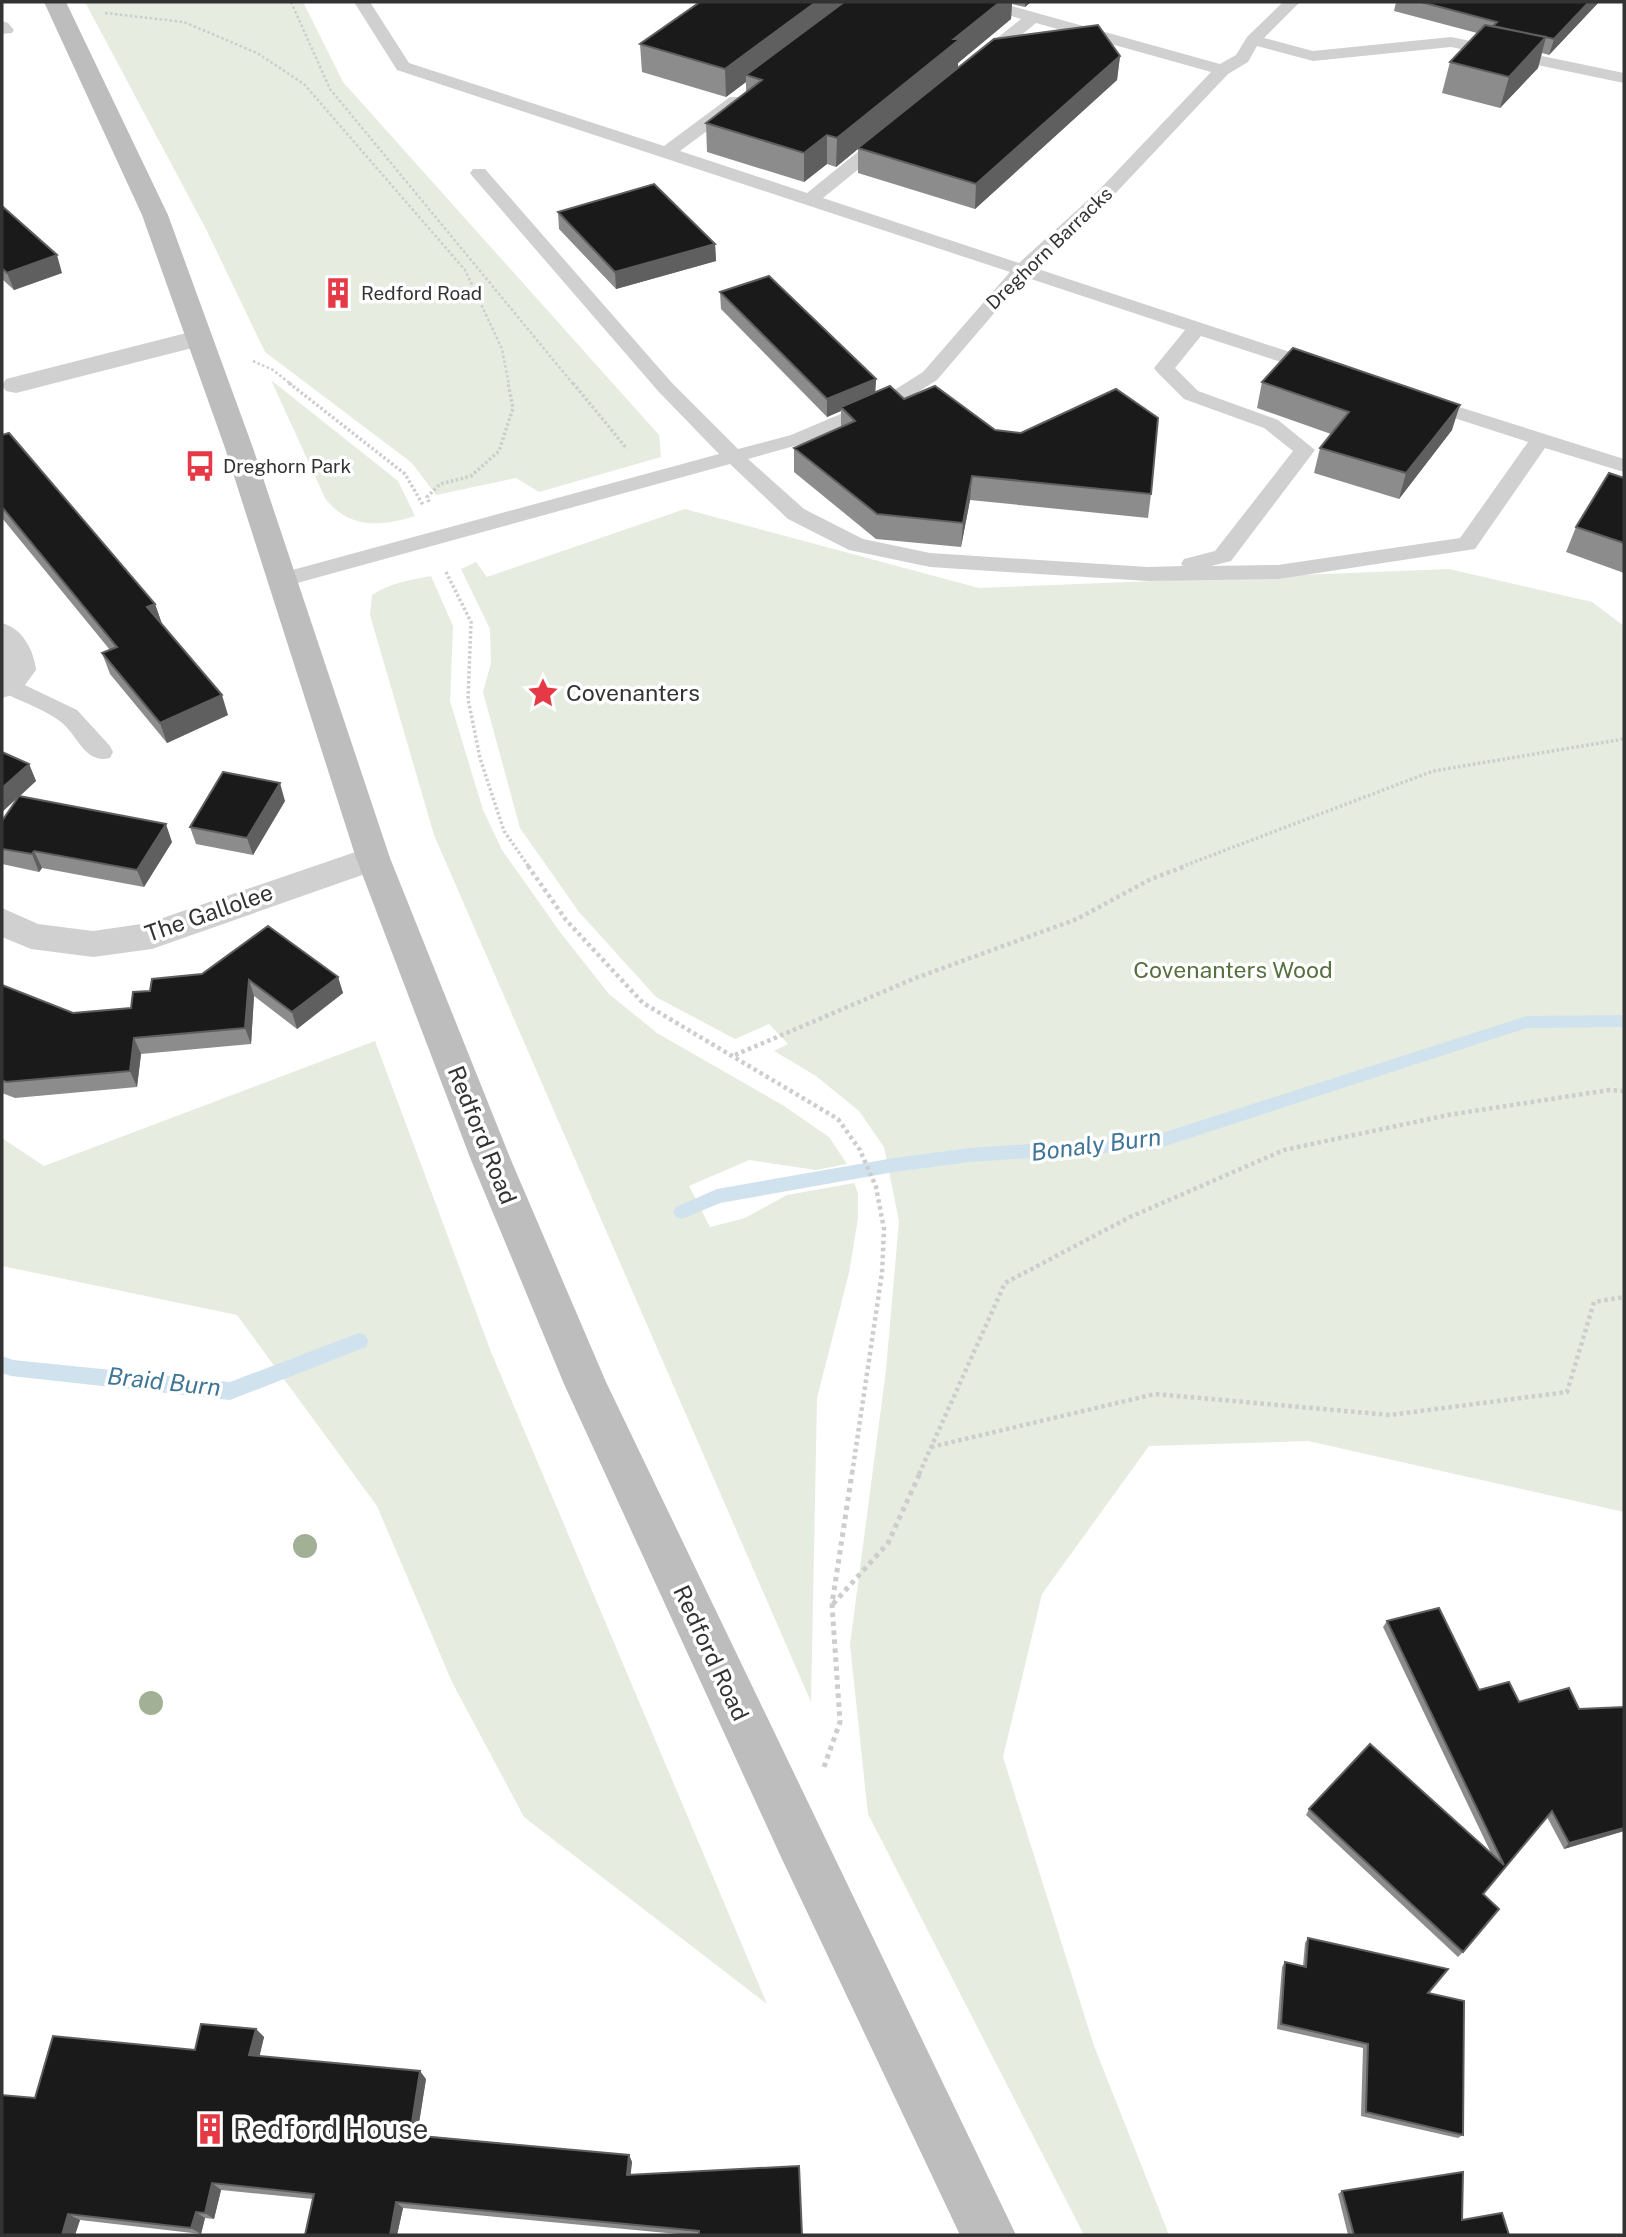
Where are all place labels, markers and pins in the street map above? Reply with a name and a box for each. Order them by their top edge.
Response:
building icon: Redford Road [321,276,355,310]
place label: Redford Road [361,282,482,304]
bus stop icon: Dreghorn Park [183,449,217,483]
place label: Dreghorn Park [223,455,352,477]
place icon: Covenanters [526,676,560,710]
place label: Covenanters [566,679,700,706]
building icon: Redford House [193,2112,227,2146]
place label: Redford House [233,2112,428,2145]

